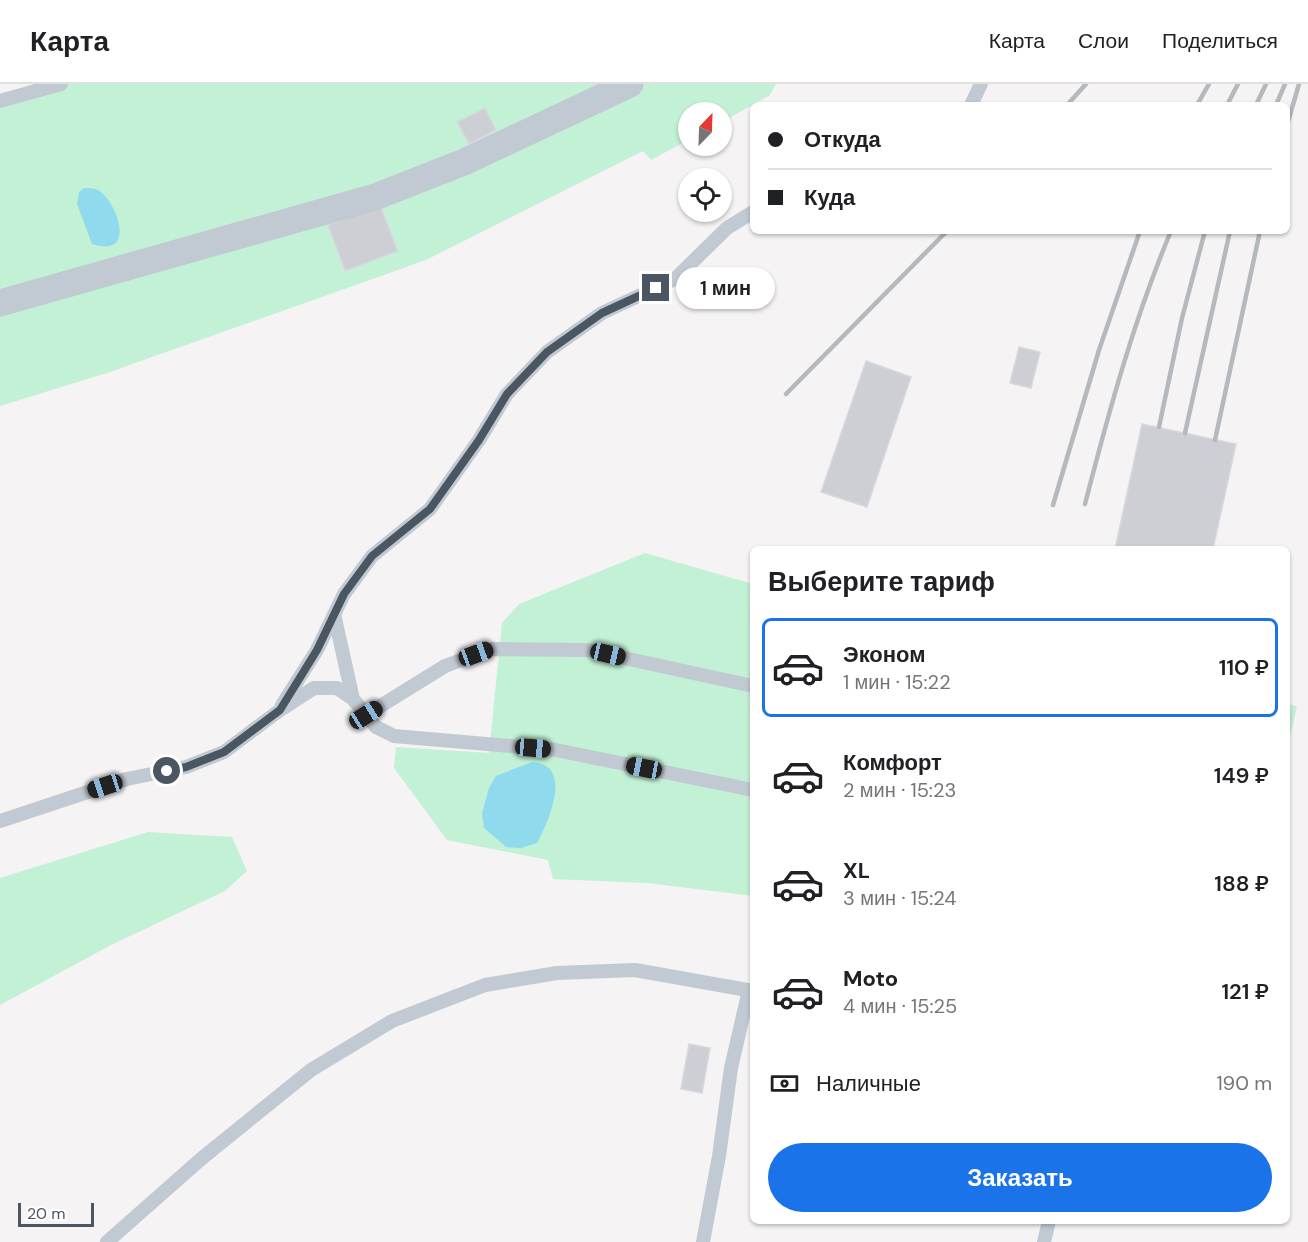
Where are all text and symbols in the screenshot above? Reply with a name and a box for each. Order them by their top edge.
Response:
text: Карта [30,23,109,60]
text: Карта [989,27,1045,55]
text: Слои [1078,27,1129,55]
text: Поделиться [1162,27,1278,55]
north arrow [678,102,732,156]
map controls [678,102,732,222]
text: Откуда [804,125,881,154]
button: locate [678,168,732,222]
text: Куда [804,183,855,212]
callout: 1 мин [677,267,776,309]
route end [642,274,669,301]
text: 1 мин [700,275,751,301]
text: Выберите тариф [768,564,995,599]
car [456,639,496,669]
text: Эконом [843,640,926,669]
car [588,641,628,667]
icon: car [771,641,825,695]
text: 110 ₽ [1219,653,1269,682]
text: 1 мин · 15:22 [843,669,951,695]
car [346,698,386,732]
car [514,737,552,759]
text: Комфорт [843,748,942,777]
icon: car [771,749,825,803]
car [625,756,663,780]
route start [153,757,180,784]
text: 149 ₽ [1214,761,1269,790]
car [85,772,125,800]
text: 2 мин · 15:23 [843,777,956,803]
text: XL [843,856,870,885]
icon: car [771,857,825,911]
text: 188 ₽ [1214,869,1269,898]
text: 3 мин · 15:24 [843,885,957,911]
text: Moto [843,964,898,993]
icon: car [771,965,825,1019]
text: 121 ₽ [1221,977,1269,1006]
text: 4 мин · 15:25 [843,993,957,1019]
icon: cash [768,1067,801,1100]
text: Наличные [816,1069,921,1098]
text: 190 m [1216,1070,1272,1096]
button: Заказать [768,1143,1272,1212]
scale bar [18,1200,94,1228]
text: 20 m [27,1203,66,1224]

